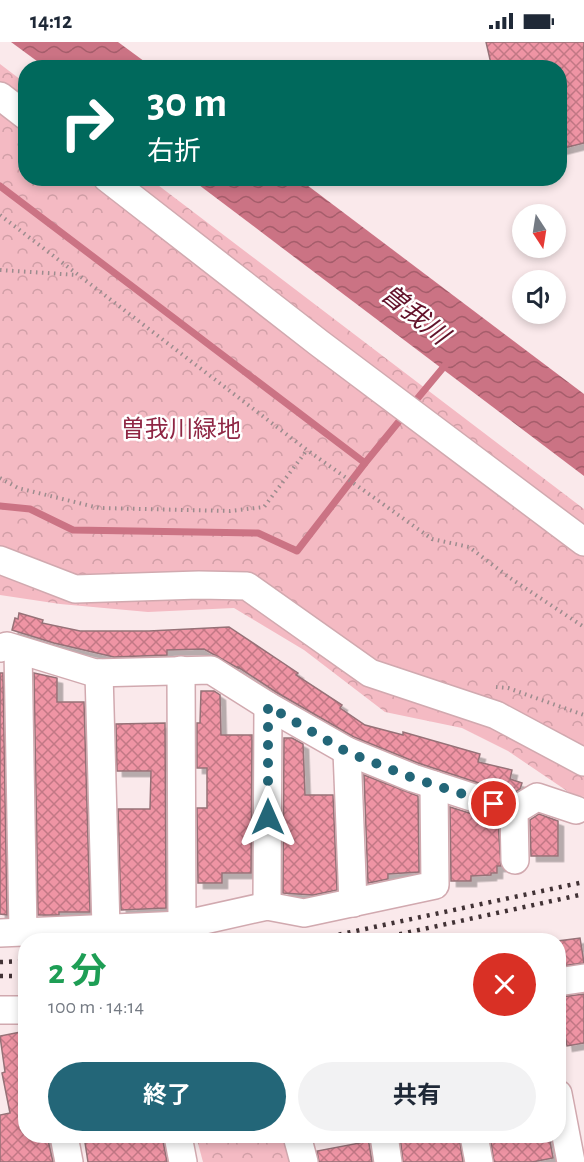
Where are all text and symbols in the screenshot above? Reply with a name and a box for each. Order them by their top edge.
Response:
text: 14:12 [30,10,72,32]
text: 30 m [147,82,227,124]
icon: right [48,84,126,162]
text: 右折 [147,138,201,165]
north arrow [512,204,566,258]
map controls [512,204,566,324]
button: sound [512,270,566,324]
water label: 曽我川 [376,279,456,351]
park label: 曽我川緑地 [121,416,241,442]
pin [468,778,519,829]
position arrow [236,785,300,849]
icon: arrive [477,787,510,820]
button: close [473,953,536,1016]
text: 2 分 [48,954,106,990]
text: 100 m · 14:14 [48,997,144,1017]
button: 終了 [48,1062,286,1131]
button: 共有 [298,1062,536,1131]

